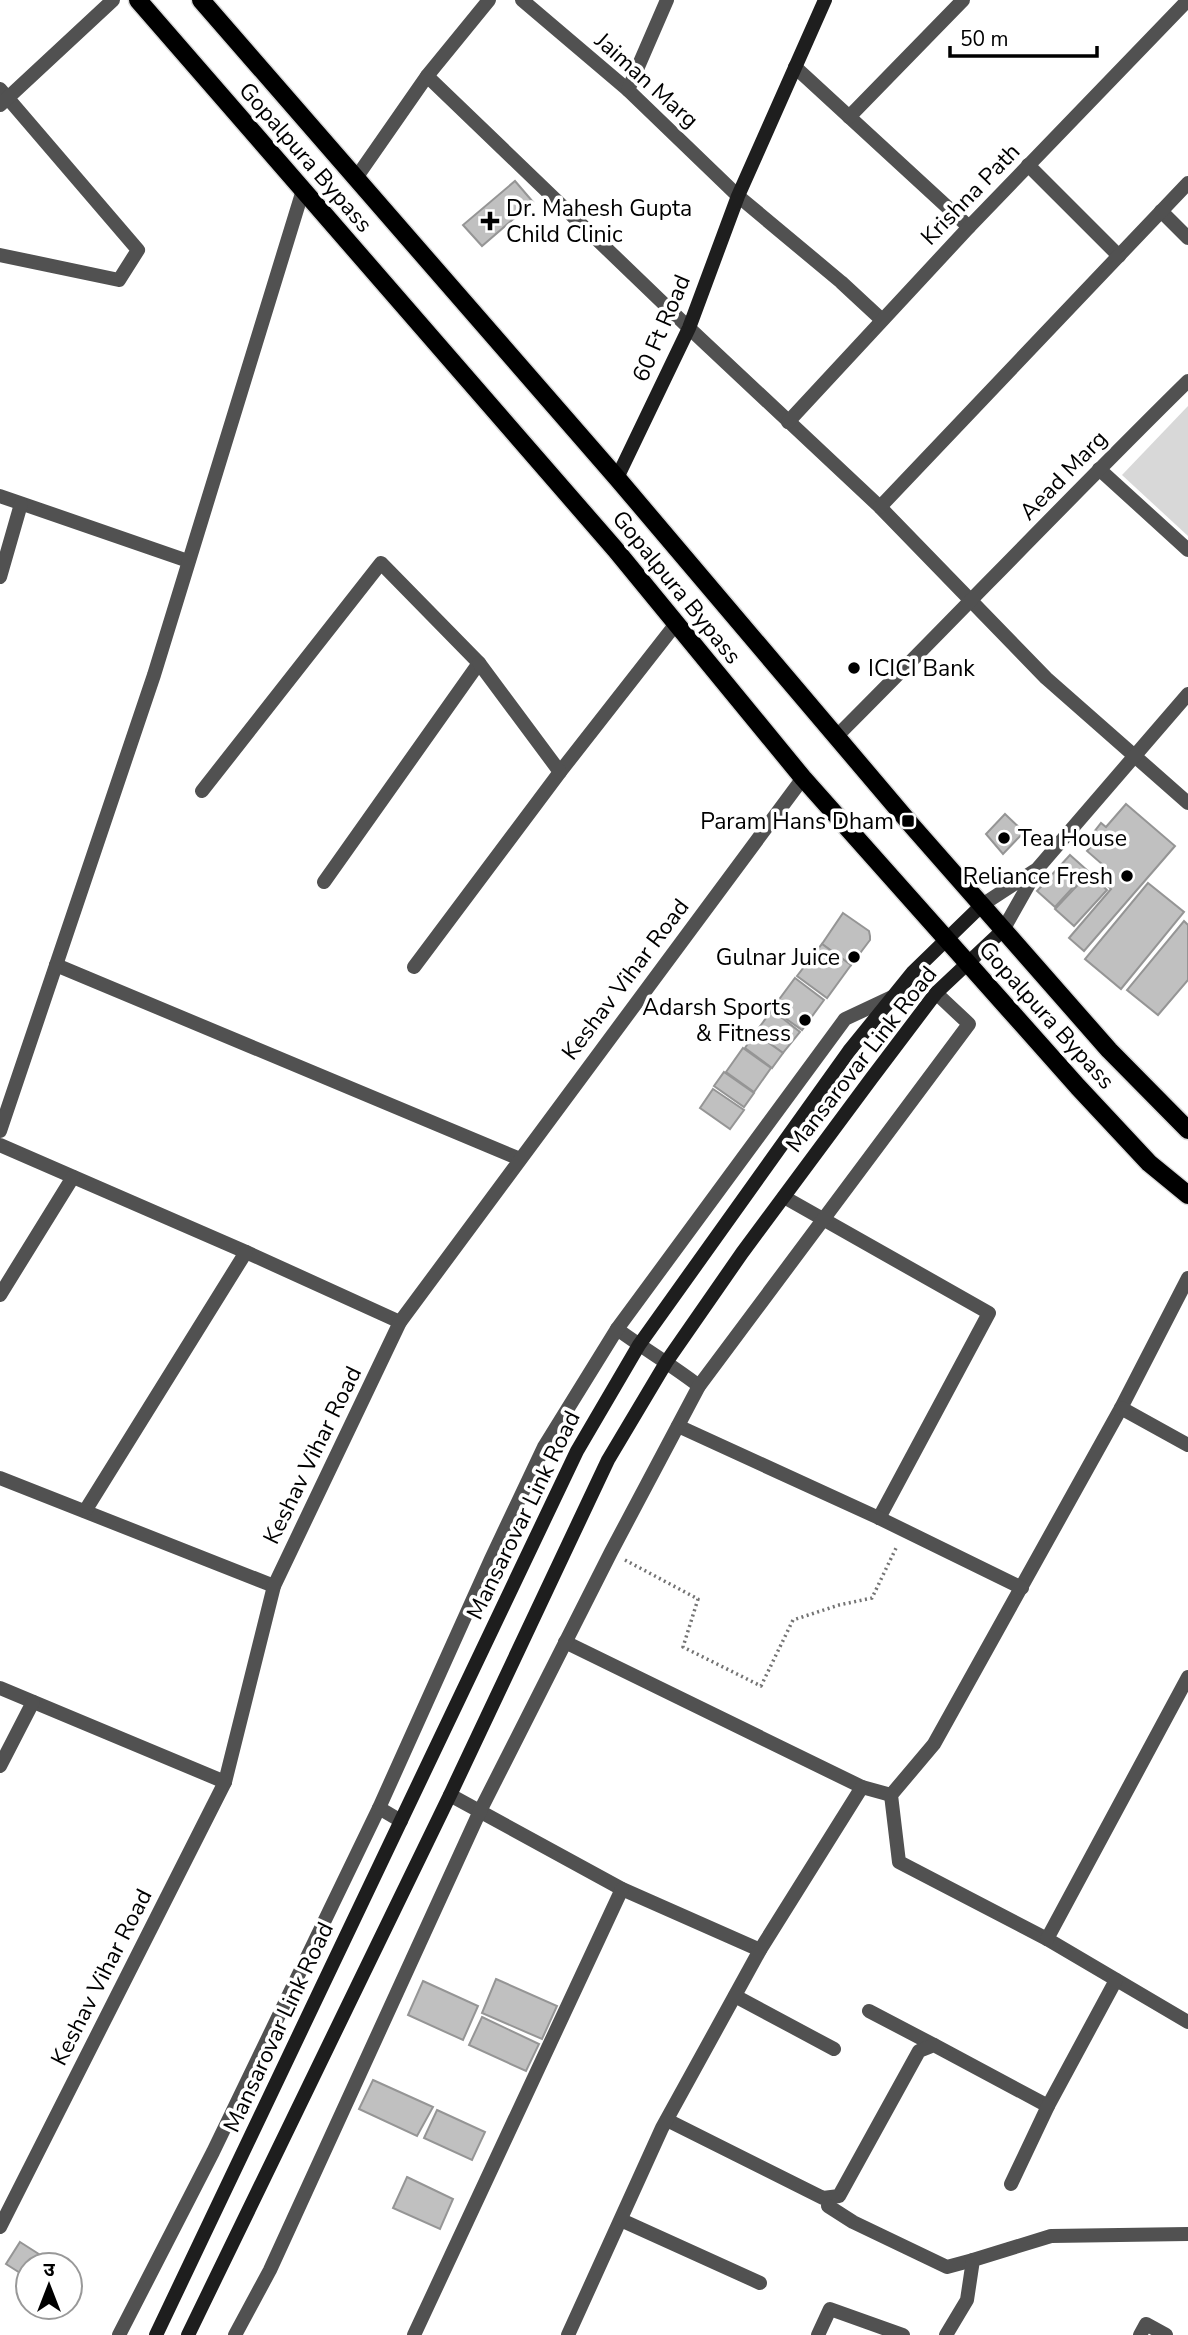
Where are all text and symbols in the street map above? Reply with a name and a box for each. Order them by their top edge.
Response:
scale bar [950,14,1097,58]
street label: Jaiman Marg [588,25,705,135]
text: 50 m [960,25,1009,53]
street label: Gopalpura Bypass [232,76,379,239]
street label: Krishna Path [914,137,1027,252]
place label: Dr. Mahesh Gupta Child Clinic [506,193,692,250]
marker: Dr. Mahesh Gupta Child Clinic [480,211,500,231]
street label: 60 Ft Road [625,270,698,387]
street label: Aead Marg [1013,424,1114,527]
street label: Gopalpura Bypass [605,504,748,671]
place label: ICICI Bank [868,653,975,684]
marker: ICICI Bank [846,660,862,676]
place label: Param Hans Dham [700,806,894,837]
marker: Param Hans Dham [900,813,916,829]
place label: Tea House [1018,823,1127,854]
marker: Tea House [996,830,1012,846]
place label: Reliance Fresh [963,861,1113,892]
marker: Reliance Fresh [1119,868,1135,884]
street label: Keshav Vihar Road [555,892,696,1066]
street label: Gopalpura Bypass [972,935,1122,1096]
place label: Gulnar Juice [716,942,840,973]
marker: Gulnar Juice [846,949,862,965]
street label: Mansarovar Link Road [779,960,944,1159]
place label: Adarsh Sports & Fitness [642,992,791,1049]
marker: Adarsh Sports & Fitness [797,1012,813,1028]
street label: Keshav Vihar Road [256,1361,369,1549]
street label: Mansarovar Link Road [459,1406,587,1625]
street label: Keshav Vihar Road [44,1884,159,2071]
street label: Mansarovar Link Road [216,1917,341,2137]
north arrow [14,2251,84,2321]
text: उ [43,2257,55,2283]

